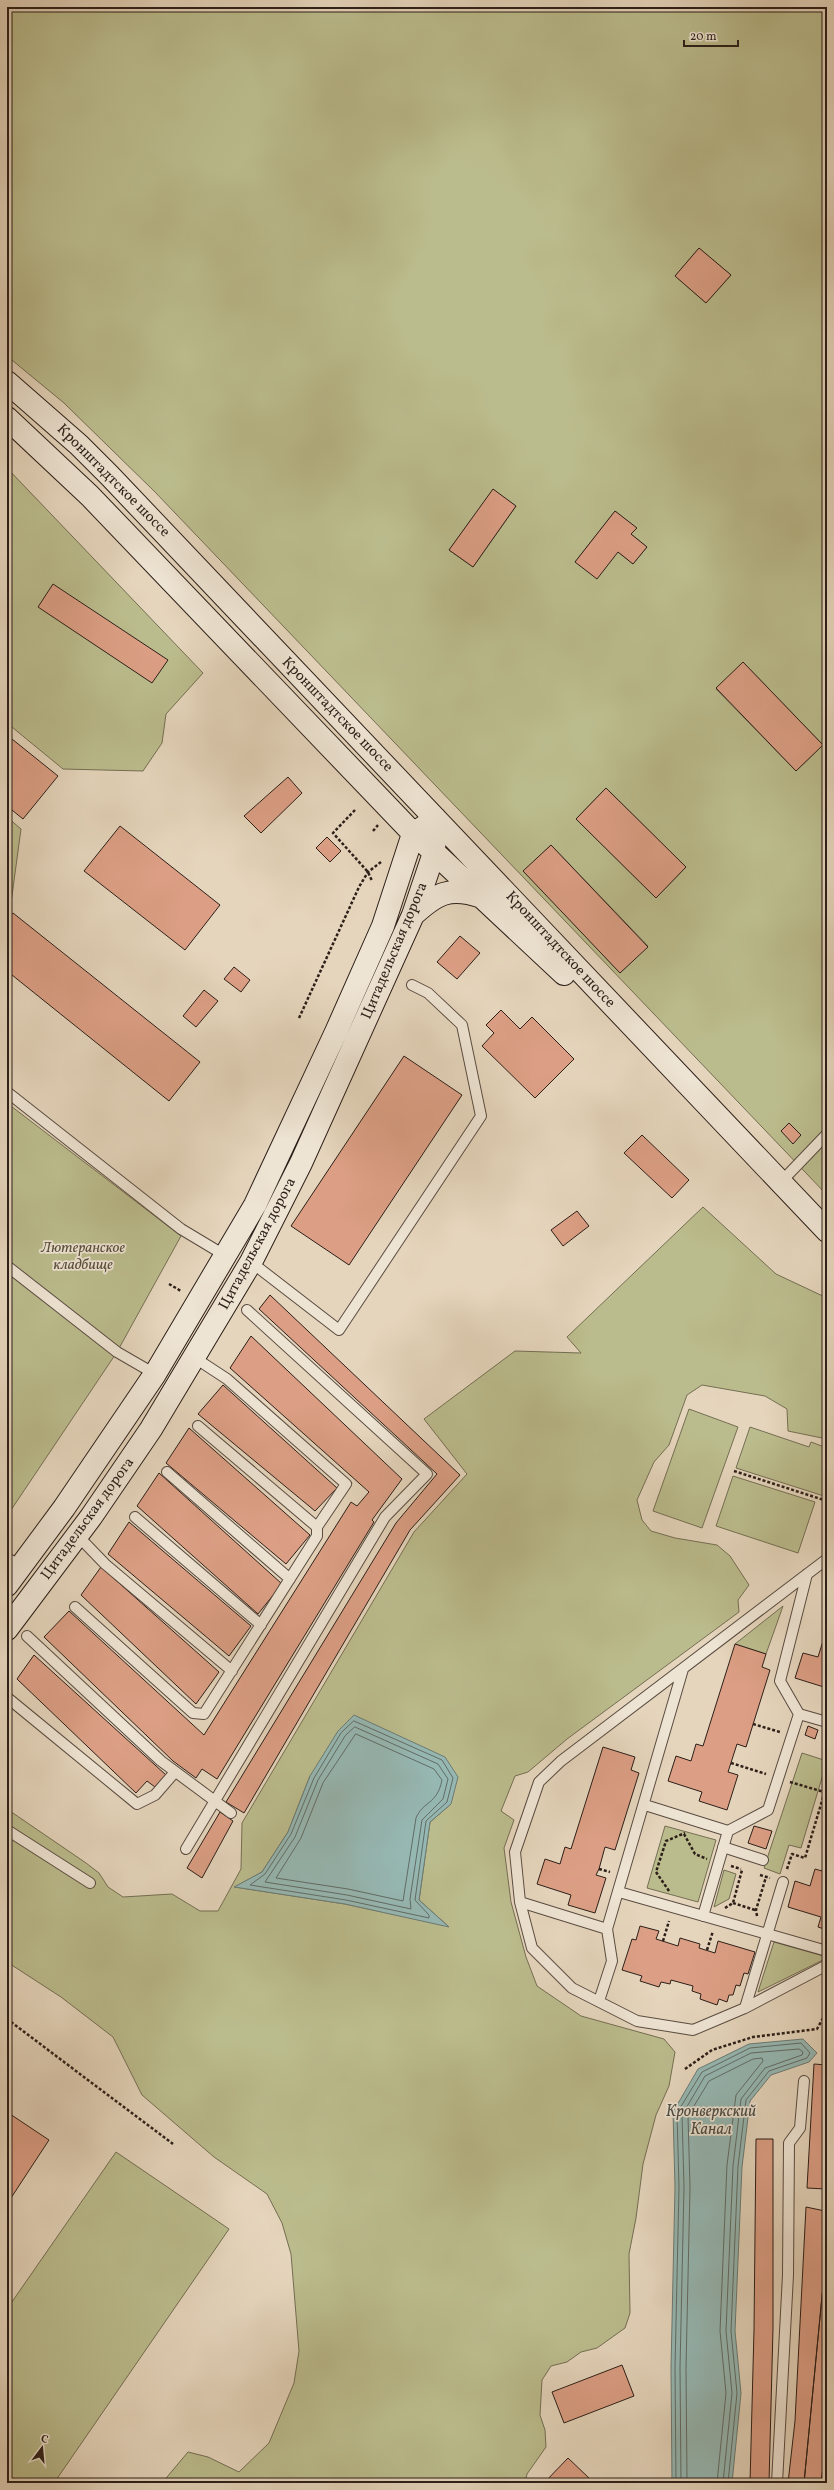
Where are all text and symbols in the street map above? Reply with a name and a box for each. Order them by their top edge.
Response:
scale bar [684,22,738,48]
text: 20 m [690,29,717,45]
street label: Кронштадтское шоссе [52,420,174,542]
street label: Кронштадтское шоссе [276,653,398,777]
street label: Цитадельская дорога [357,879,433,1023]
street label: Кронштадтское шоссе [500,887,620,1013]
street label: Цитадельская дорога [214,1174,302,1314]
park label: Лютеранское кладбище [40,1238,125,1276]
street label: Цитадельская дорога [36,1453,140,1585]
water label: Кронверкский Канал [666,2101,756,2141]
north arrow [22,2428,62,2468]
text: С [39,2432,50,2448]

